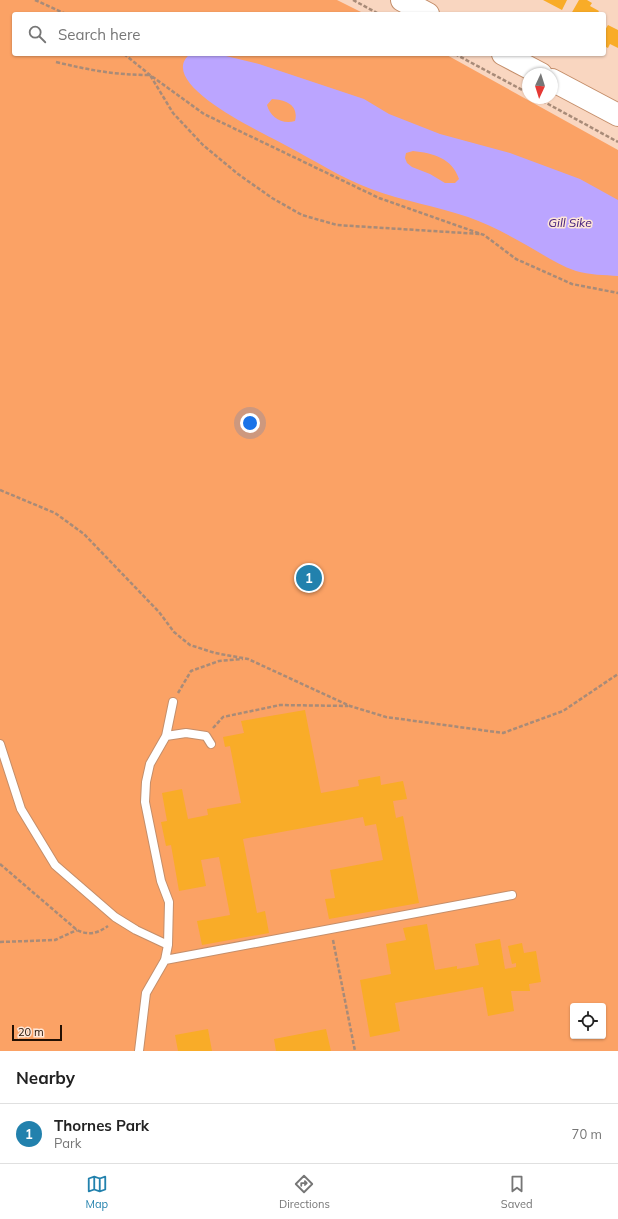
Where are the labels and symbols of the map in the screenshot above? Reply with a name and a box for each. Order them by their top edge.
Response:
north arrow [522,68,558,104]
water label: Gill Sike [548,215,592,230]
your location [240,413,260,433]
pin: 1 [296,563,322,593]
scale bar [12,1023,62,1042]

